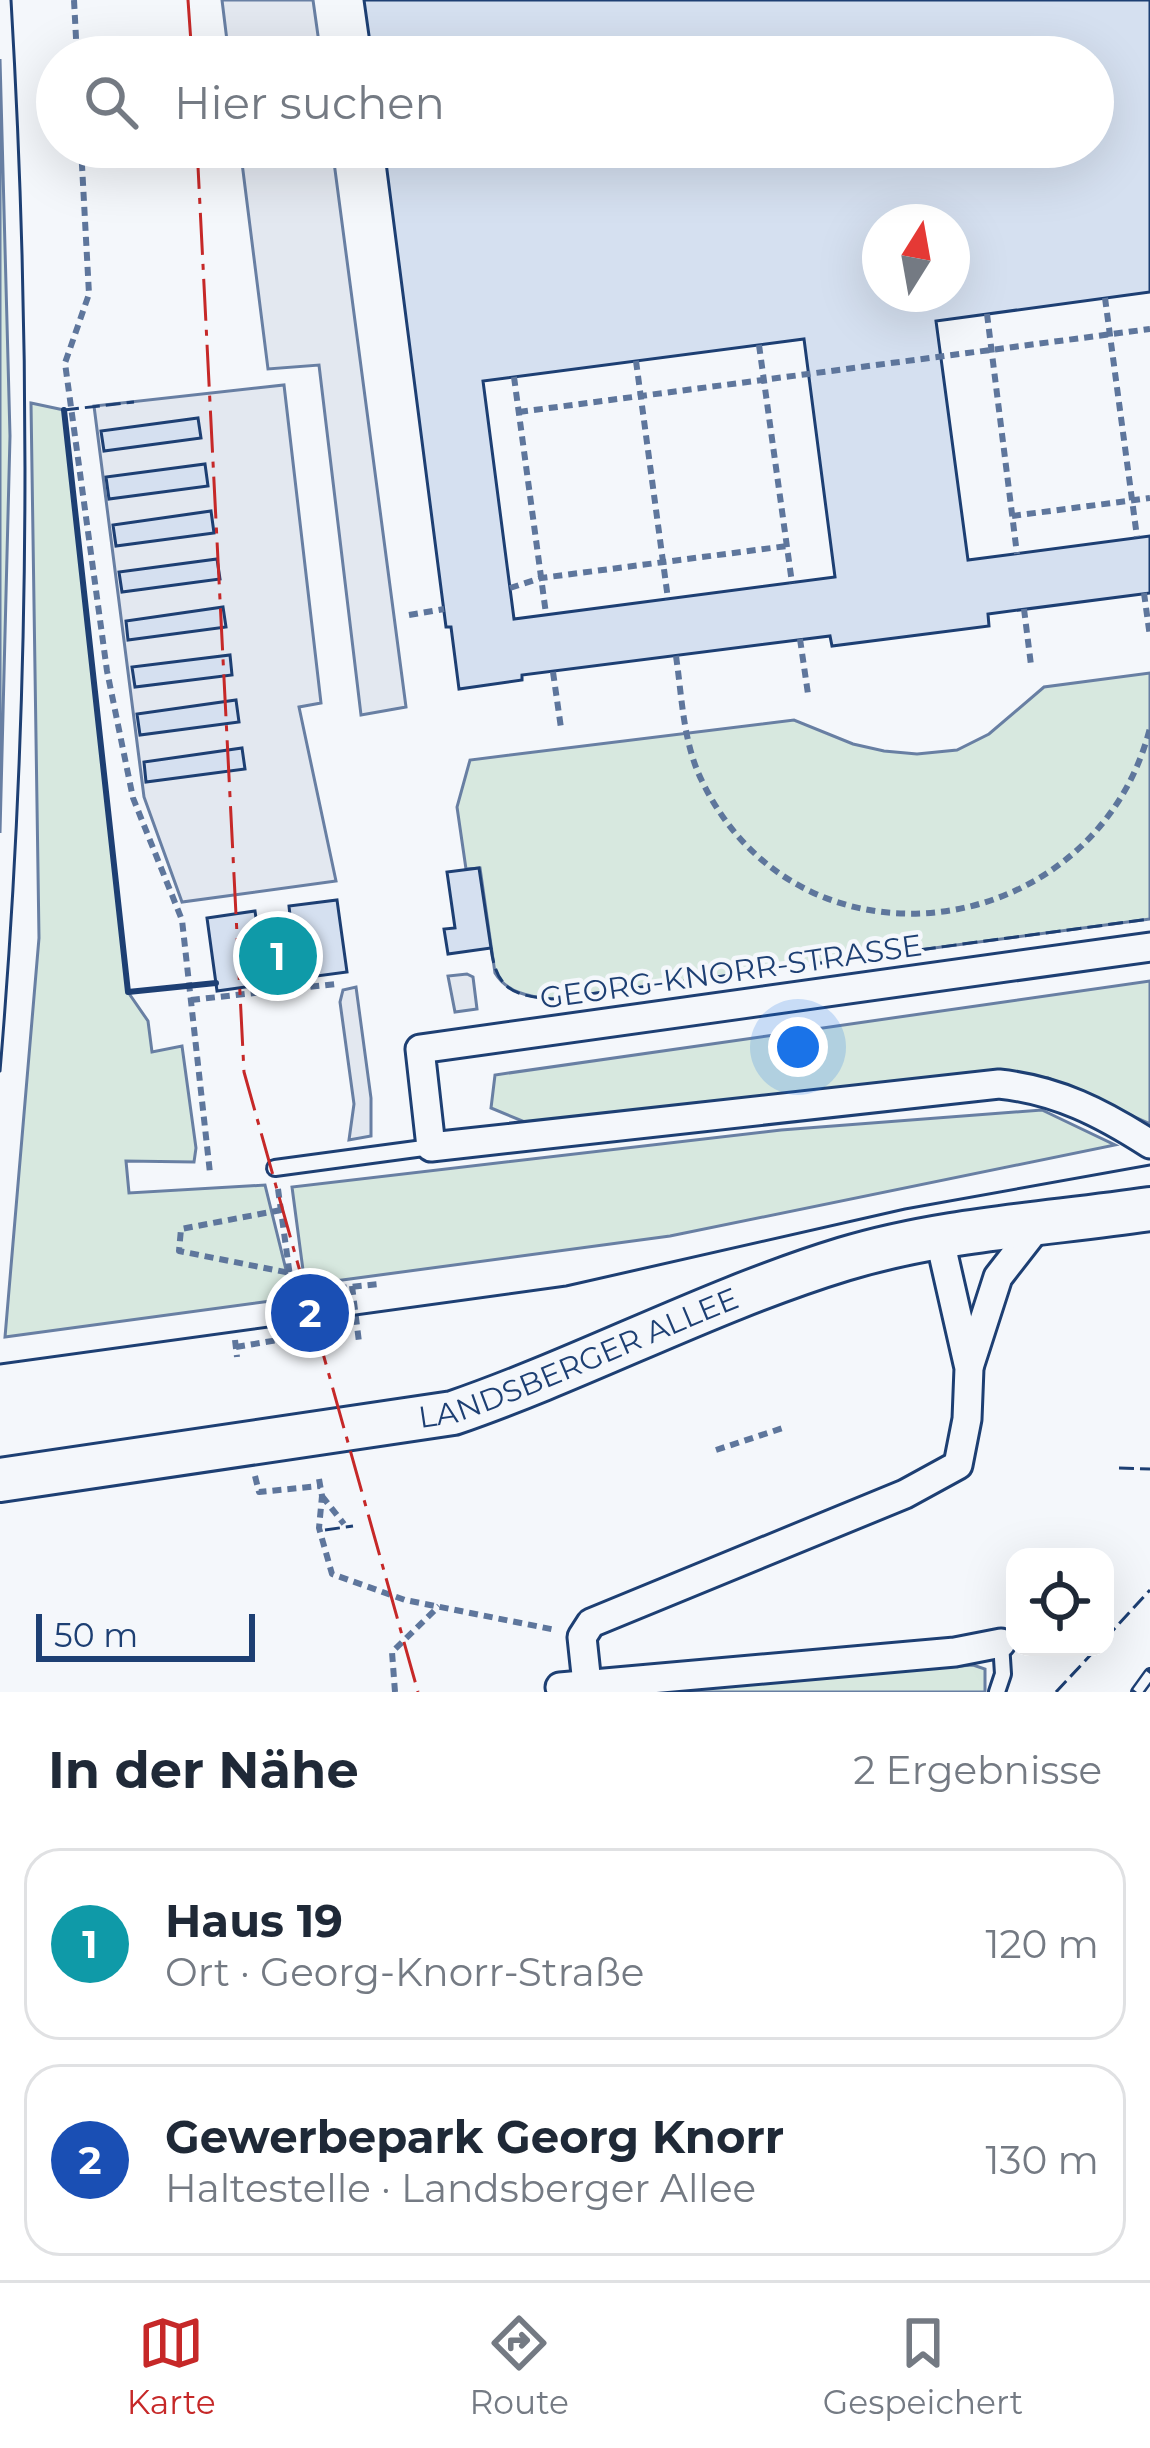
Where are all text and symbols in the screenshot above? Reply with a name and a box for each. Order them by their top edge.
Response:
search box [36,36,1114,168]
icon: search [78,69,144,135]
text: Hier suchen [174,75,445,130]
north arrow [862,204,970,312]
pin: 1 [239,911,317,1001]
street label: GEORG-KNORR-STRASSE [538,926,924,1017]
your location [768,1017,828,1077]
pin: 2 [271,1268,349,1358]
street label: LANDSBERGER ALLEE [416,1279,744,1436]
map controls [1006,1548,1114,1656]
button: locate [1006,1548,1114,1656]
scale bar [36,1608,255,1661]
text: 50 m [54,1615,138,1655]
text: In der Nähe [48,1739,359,1801]
text: 2 Ergebnisse [853,1746,1102,1794]
text: Haus 19 [165,1893,343,1948]
text: 1 [82,1920,98,1968]
text: 120 m [985,1920,1099,1968]
text: Ort · Georg-Knorr-Straße [165,1948,644,1996]
text: Gewerbepark Georg Knorr [165,2109,784,2164]
text: 2 [78,2136,102,2184]
text: 130 m [986,2136,1099,2184]
text: Haltestelle · Landsberger Allee [165,2164,756,2212]
tab: Karte [127,2310,216,2422]
tab: Route [470,2310,569,2422]
tab: Gespeichert [823,2310,1023,2422]

